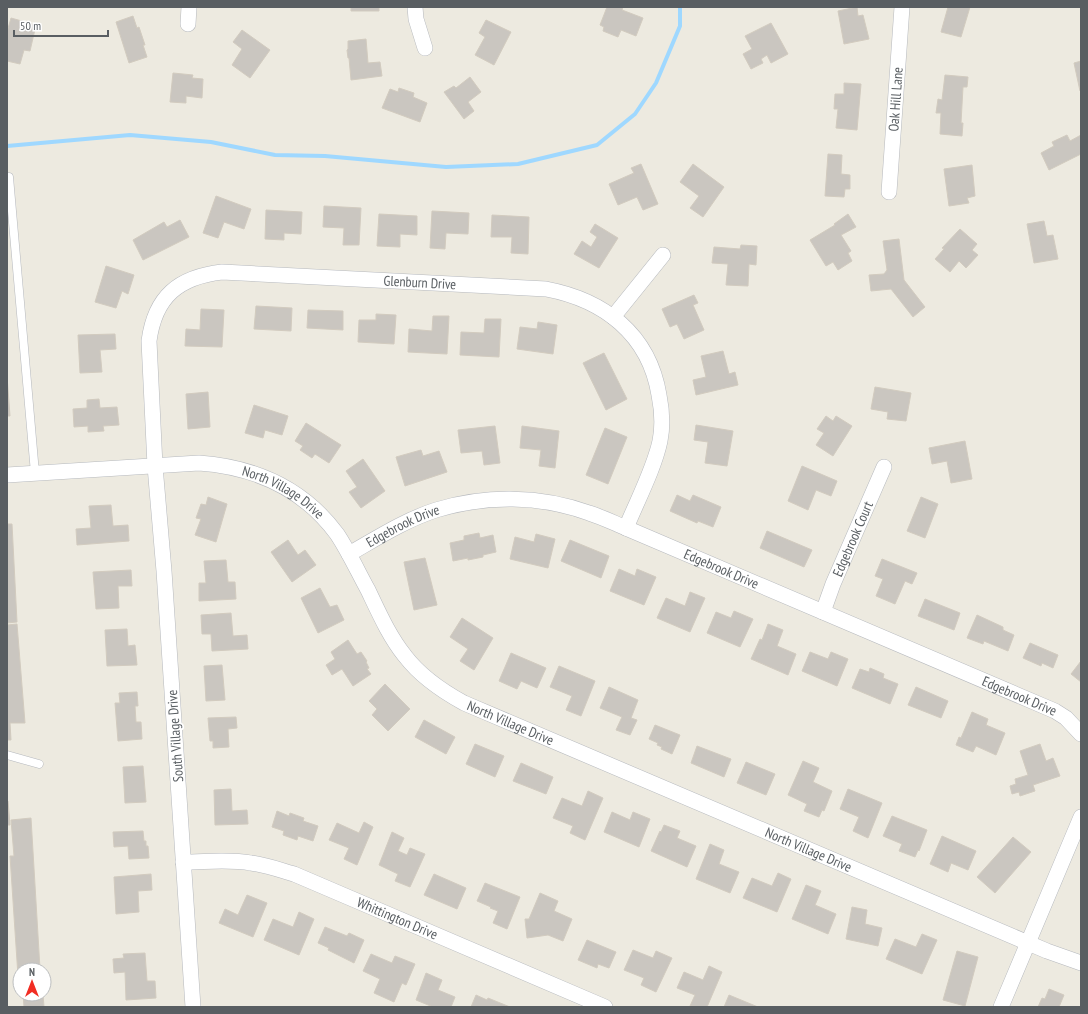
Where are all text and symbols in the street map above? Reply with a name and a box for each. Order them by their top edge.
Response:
scale bar [14,12,108,38]
text: 50 m [20,18,41,33]
street label: Oak Hill Lane [884,66,907,132]
street label: Glenburn Drive [383,271,457,293]
street label: North Village Drive [240,462,328,523]
street label: Edgebrook Court [828,498,877,579]
street label: Edgebrook Drive [363,500,442,551]
street label: Edgebrook Drive [681,545,762,593]
street label: Edgebrook Drive [979,672,1060,720]
street label: South Village Drive [163,689,187,783]
street label: North Village Drive [464,696,557,749]
street label: North Village Drive [763,823,855,876]
street label: Whittington Drive [354,893,441,943]
north arrow [12,962,52,1002]
text: N [29,965,35,979]

